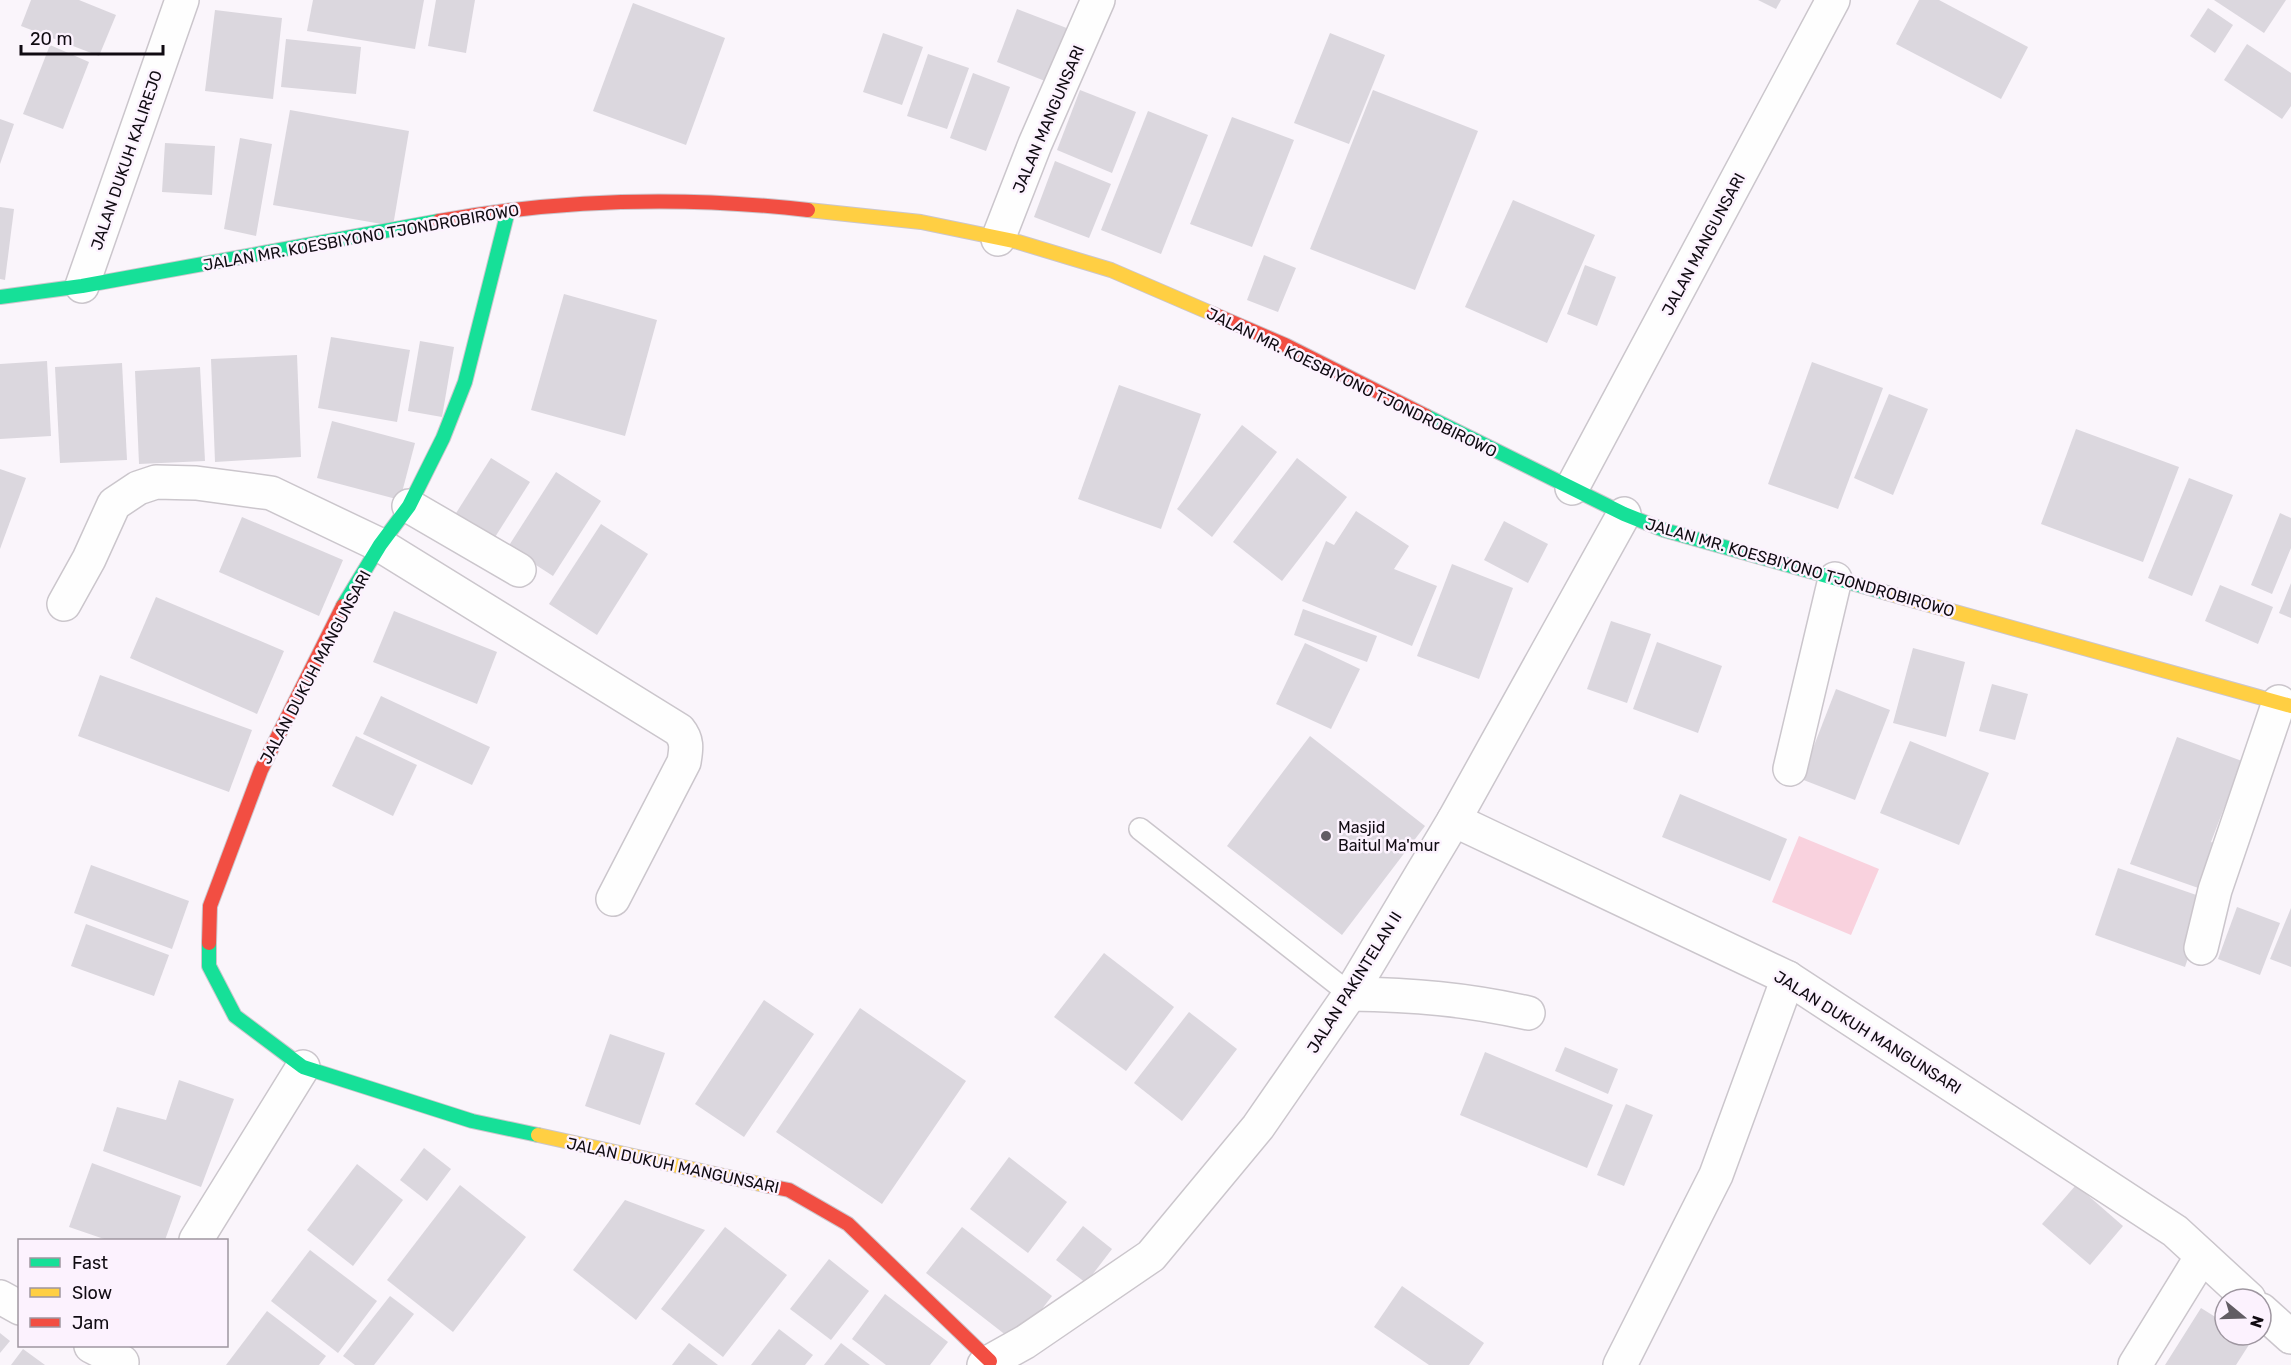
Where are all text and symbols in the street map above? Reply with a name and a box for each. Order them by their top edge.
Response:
scale bar [21,18,164,56]
text: 20 m [30,28,72,50]
street label: JALAN MANGUNSARI [1009,43,1088,196]
street label: JALAN DUKUH KALIREJO [87,68,166,252]
street label: JALAN MANGUNSARI [1658,170,1749,319]
street label: JALAN MR. KOESBIYONO TJONDROBIROWO [202,200,521,275]
street label: JALAN MR. KOESBIYONO TJONDROBIROWO [1204,304,1500,461]
street label: JALAN MR. KOESBIYONO TJONDROBIROWO [1643,514,1957,621]
street label: JALAN DUKUH MANGUNSARI [256,567,375,767]
place label: Masjid Baitul Ma'mur [1338,818,1440,855]
marker: Masjid Baitul Ma'mur [1319,829,1333,843]
street label: JALAN PAKINTELAN II [1303,908,1406,1057]
street label: JALAN DUKUH MANGUNSARI [1771,967,1965,1098]
street label: JALAN DUKUH MANGUNSARI [565,1134,781,1197]
legend [18,1239,228,1347]
text: Fast [72,1252,108,1274]
text: Slow [72,1282,112,1304]
north arrow [2213,1287,2273,1347]
text: Jam [72,1312,109,1334]
text: N [2246,1313,2268,1330]

